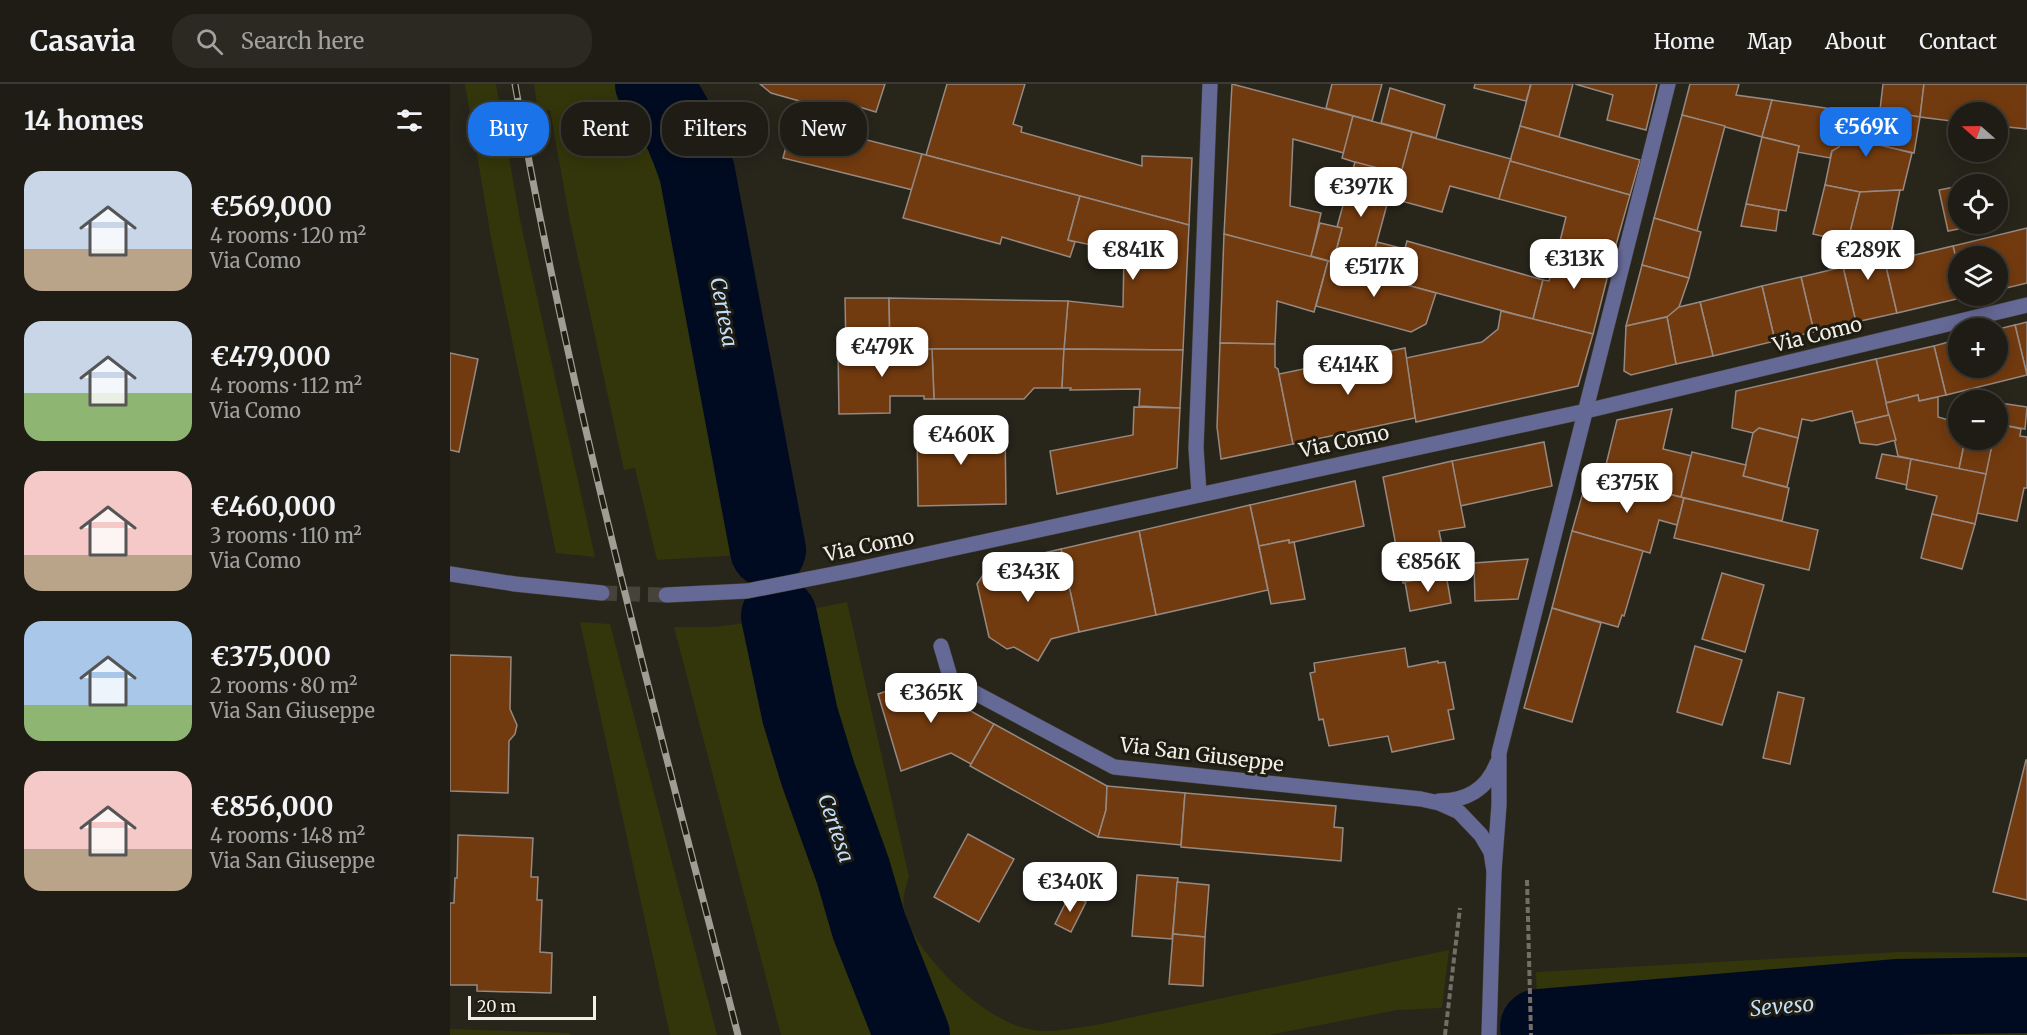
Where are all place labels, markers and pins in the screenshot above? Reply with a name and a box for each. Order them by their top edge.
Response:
pin: €569K [1824,107,1908,158]
pin: €397K [1319,167,1403,218]
pin: €841K [1091,230,1175,281]
pin: €289K [1826,230,1910,281]
pin: €313K [1532,239,1616,290]
pin: €517K [1332,247,1416,298]
pin: €479K [840,327,924,378]
pin: €414K [1306,345,1390,396]
pin: €460K [919,415,1003,466]
pin: €375K [1585,463,1669,514]
pin: €856K [1386,542,1470,593]
pin: €343K [986,552,1070,603]
pin: €365K [889,673,973,724]
pin: €340K [1028,862,1112,913]

